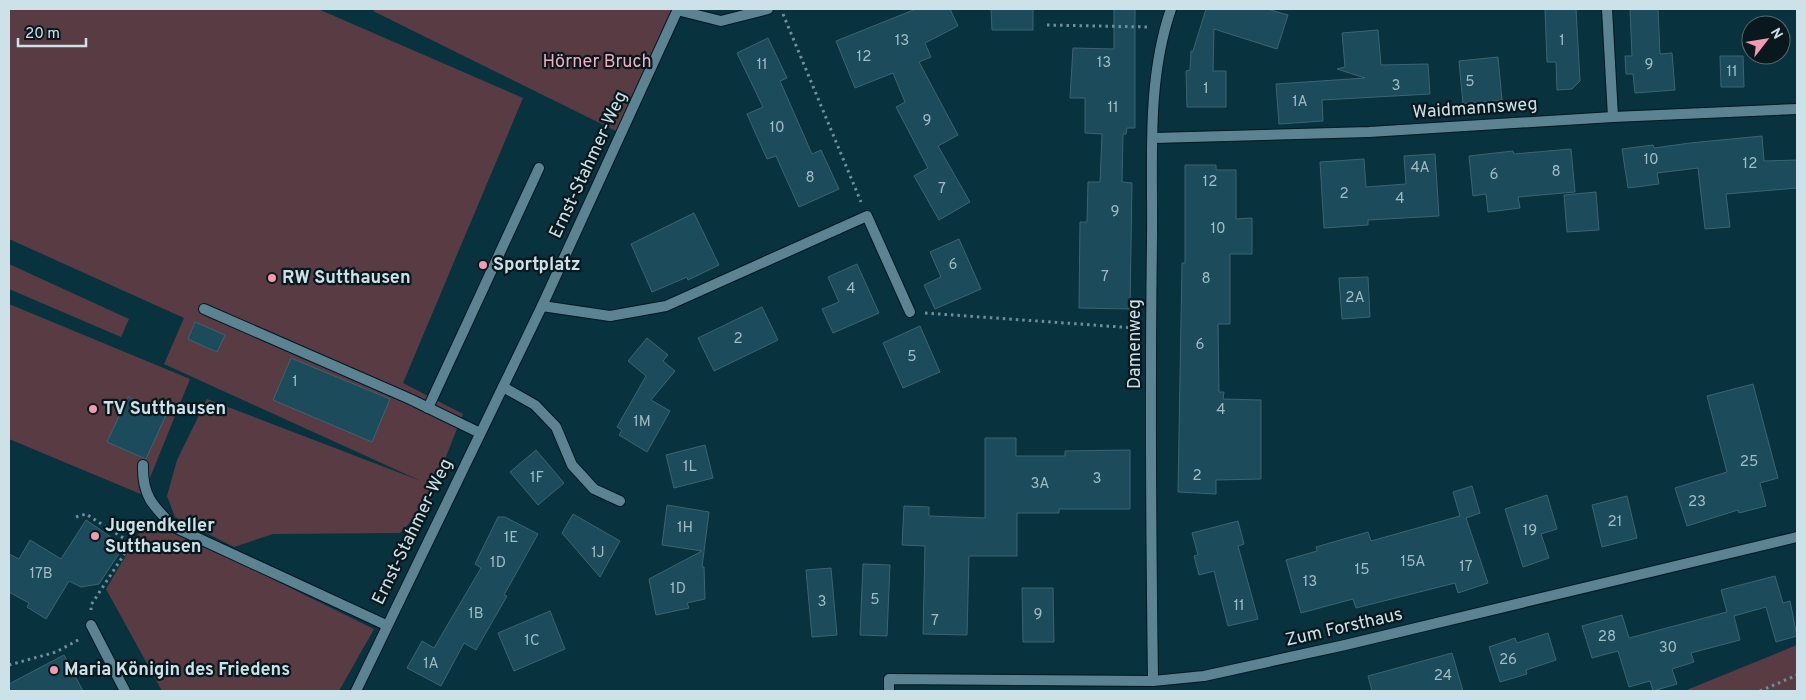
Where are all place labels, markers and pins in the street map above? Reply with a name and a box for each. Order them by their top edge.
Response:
place label: Sportplatz [493,254,581,277]
marker: Sportplatz [477,259,489,271]
place label: RW Sutthausen [282,267,411,290]
marker: RW Sutthausen [266,272,278,284]
place label: TV Sutthausen [103,398,226,421]
marker: TV Sutthausen [87,403,99,415]
place label: Jugendkeller Sutthausen [105,515,215,559]
marker: Jugendkeller Sutthausen [89,530,101,542]
place label: Maria Königin des Friedens [64,659,290,682]
marker: Maria Königin des Friedens [48,664,60,676]

